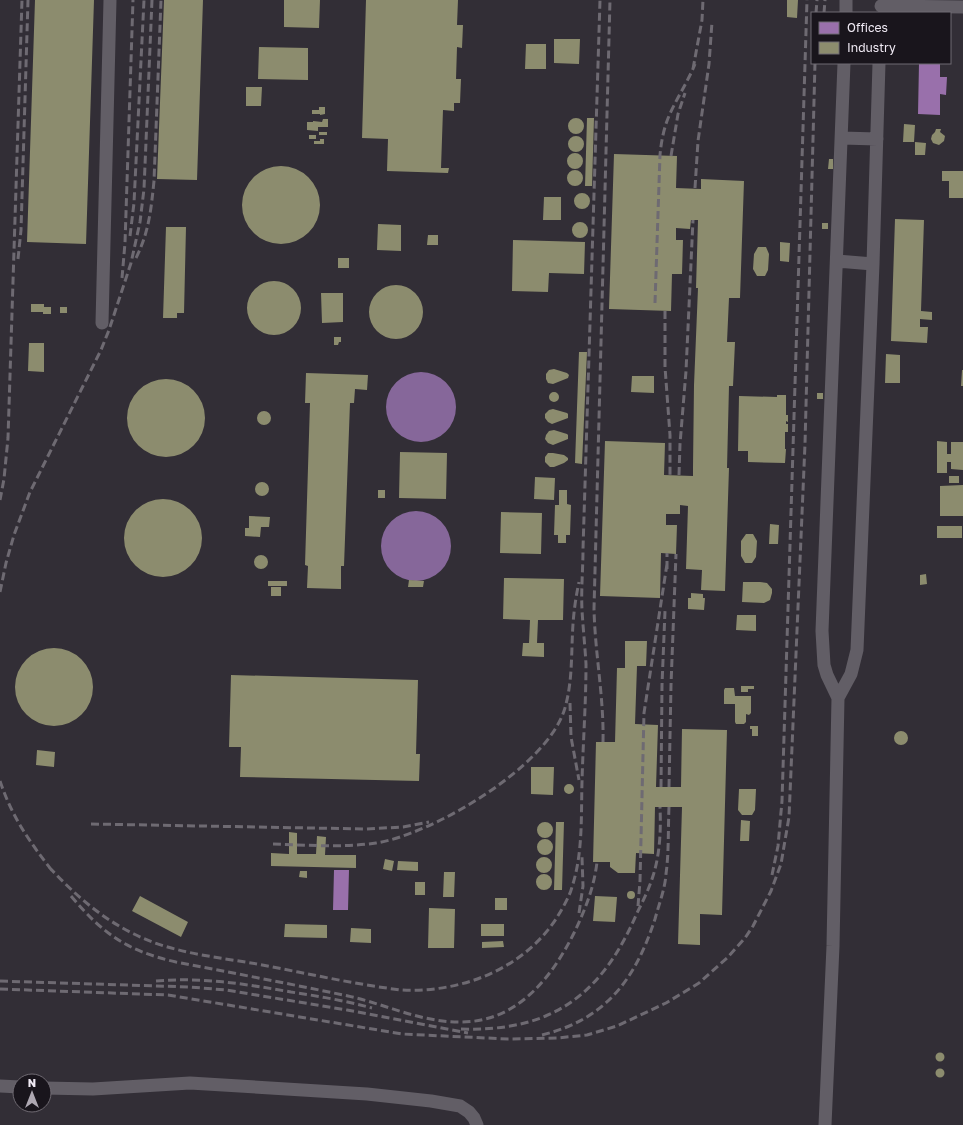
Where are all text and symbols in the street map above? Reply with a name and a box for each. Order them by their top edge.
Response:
legend [811,12,951,64]
text: Offices [847,20,888,35]
text: Industry [847,40,896,55]
north arrow [12,1073,52,1113]
text: N [28,1076,36,1089]

